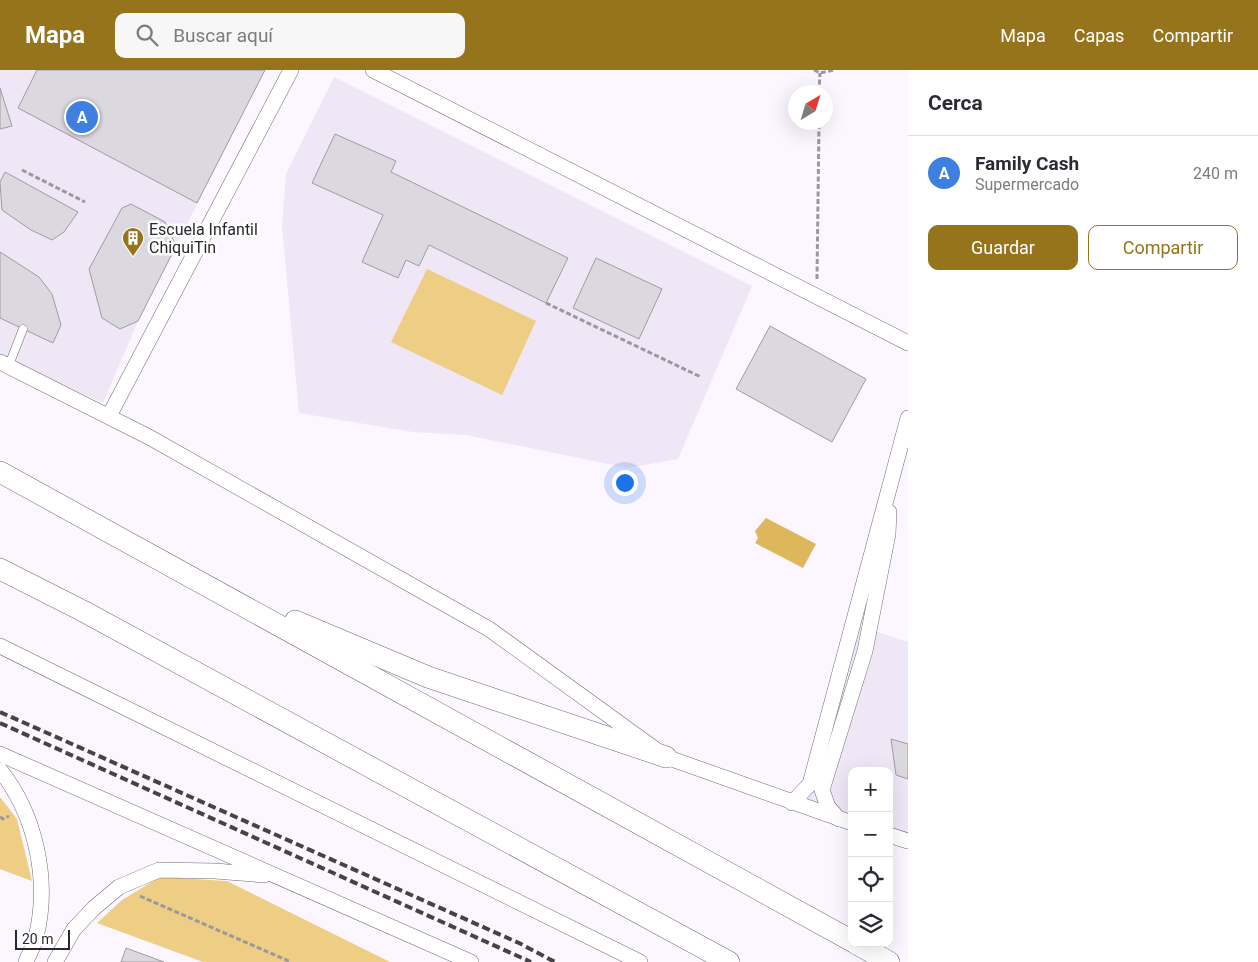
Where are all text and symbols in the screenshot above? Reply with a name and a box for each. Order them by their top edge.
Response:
search box [115,13,465,58]
text: Mapa [25,21,85,49]
icon: search [133,21,161,49]
text: Buscar aquí [173,24,273,47]
text: Mapa [1000,25,1046,46]
text: Capas [1074,25,1124,46]
text: Compartir [1152,25,1233,46]
north arrow [788,85,833,130]
text: Cerca [928,91,983,115]
pin: A [66,98,98,136]
text: Family Cash [975,152,1079,175]
text: A [939,164,949,183]
text: 240 m [1193,164,1238,183]
text: Supermercado [975,175,1079,194]
place label: Escuela Infantil ChiquiTin [149,220,258,257]
button: Guardar [928,225,1078,270]
button: Compartir [1088,225,1238,270]
building icon: Escuela Infantil ChiquiTin [121,226,145,257]
your location [612,470,638,496]
map controls [848,767,893,947]
button: + [848,767,893,812]
button: − [848,812,893,857]
button: locate [848,857,893,902]
button: layers [848,902,893,947]
scale bar [15,927,70,950]
text: 20 m [22,931,54,947]

